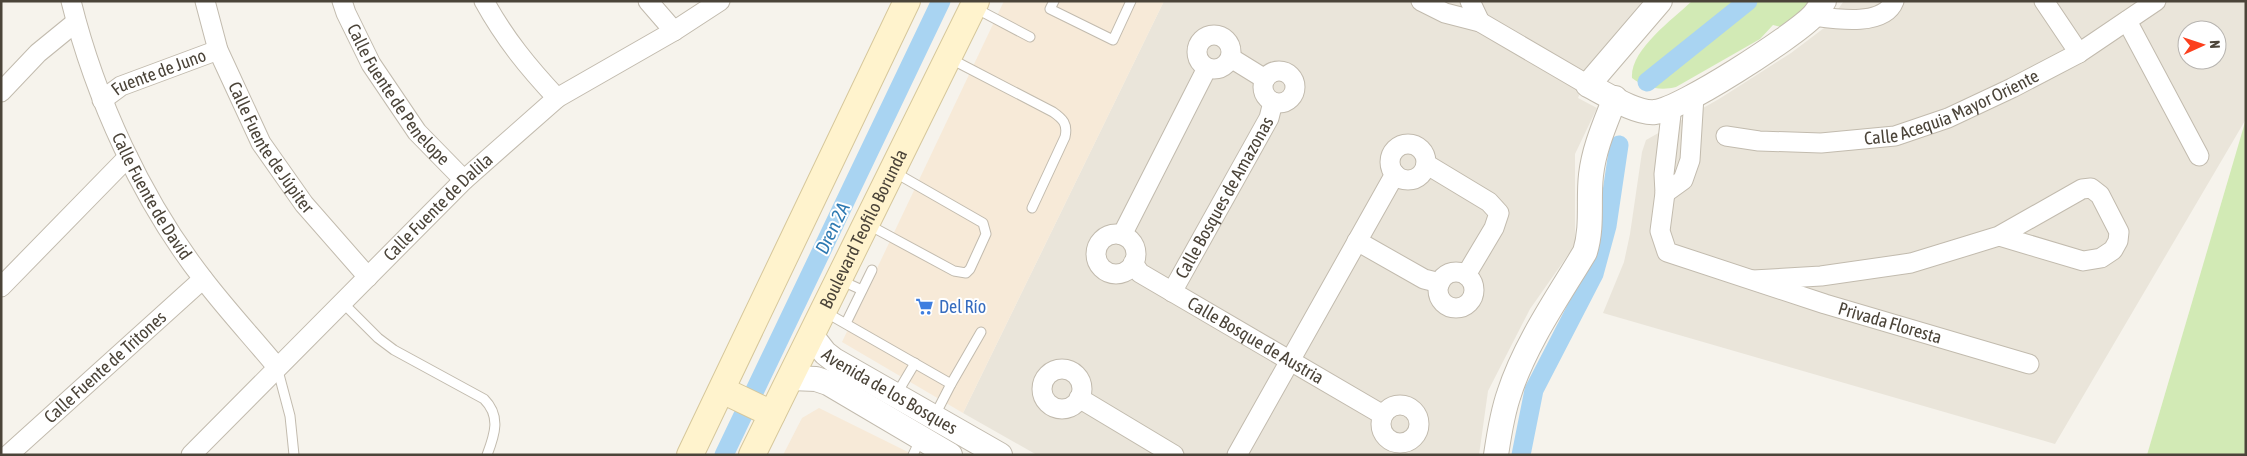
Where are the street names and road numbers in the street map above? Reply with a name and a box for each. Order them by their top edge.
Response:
street label: Calle Fuente de Penelope [343,20,454,169]
street label: Fuente de Juno [107,44,209,100]
street label: Calle Acequia Mayor Oriente [1863,65,2042,149]
street label: Calle Fuente de Júpiter [224,78,319,218]
street label: Calle Bosques de Amazonas [1171,113,1278,282]
street label: Calle Fuente de David [108,129,196,263]
street label: Boulevard Teofilo Borunda [815,146,911,312]
street label: Calle Fuente de Dalila [379,149,497,265]
street label: Calle Bosque de Austria [1184,292,1328,388]
street label: Privada Floresta [1836,297,1944,348]
street label: Calle Fuente de Tritones [40,306,170,427]
street label: Avenida de los Bosques [818,344,961,438]

